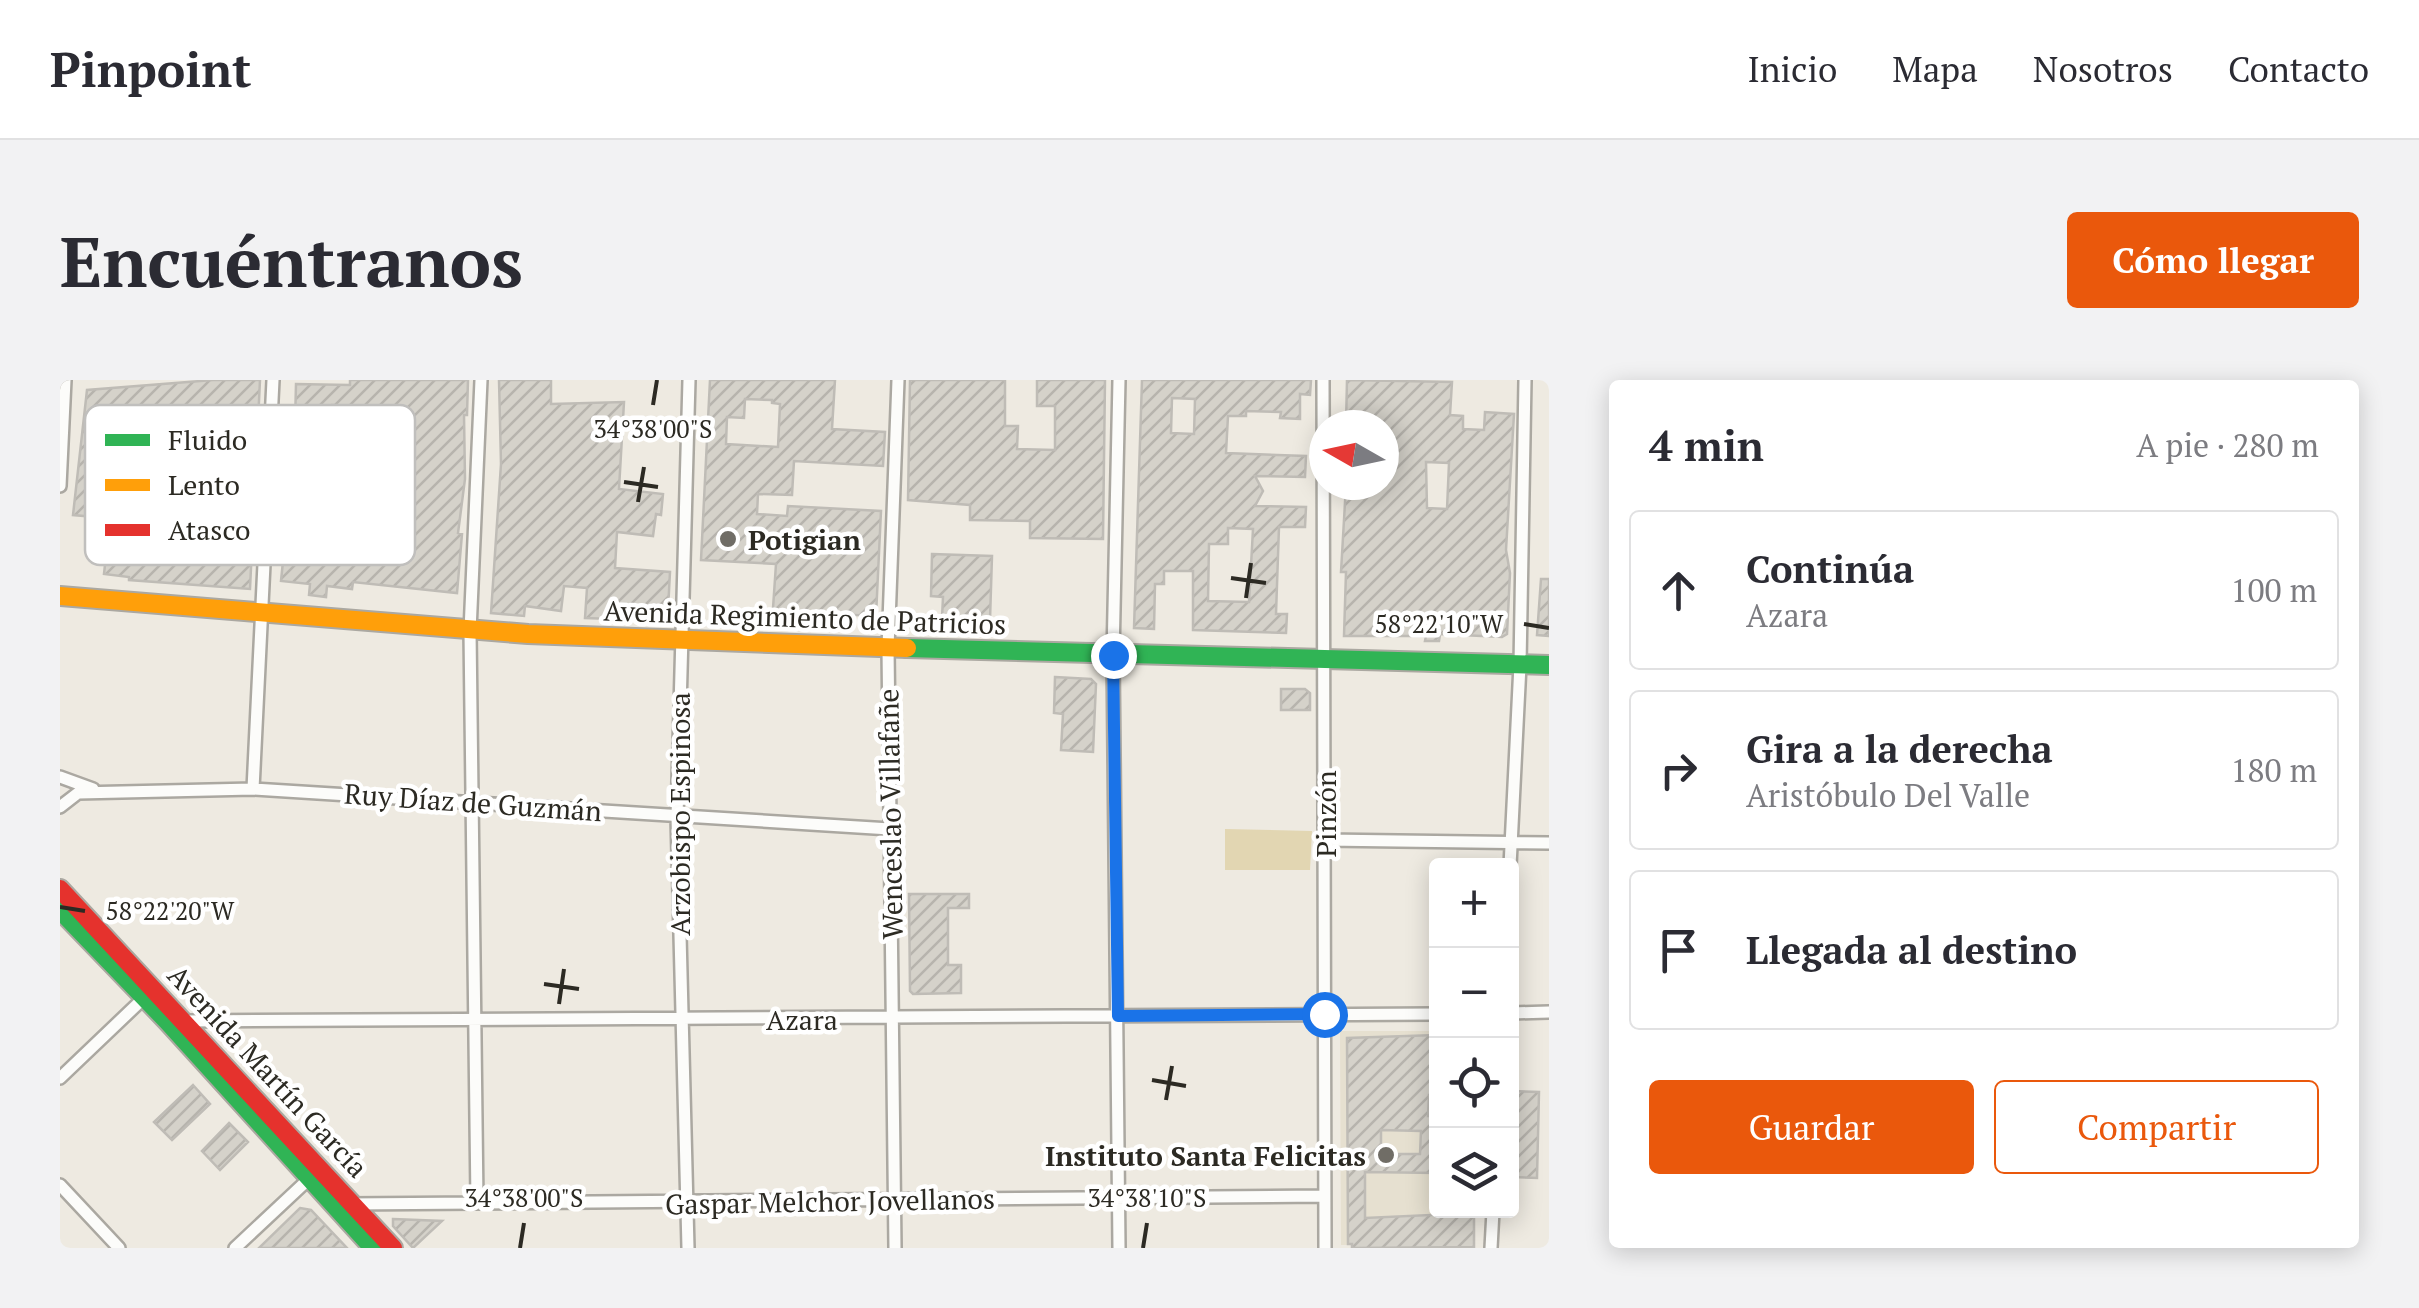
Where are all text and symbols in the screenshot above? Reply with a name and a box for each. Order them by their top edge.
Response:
text: Pinpoint [50,37,251,101]
text: Inicio [1747,46,1837,92]
text: Mapa [1892,46,1978,92]
text: Nosotros [2033,46,2173,92]
text: Contacto [2228,46,2369,92]
button: Cómo llegar [2067,212,2359,308]
text: Encuéntranos [60,214,523,307]
legend [85,405,415,565]
north arrow [1309,410,1399,500]
text: 34°38'00"S [593,412,713,445]
text: 4 min [1649,417,1764,473]
text: Fluido [168,421,247,458]
text: A pie · 280 m [2136,424,2319,466]
text: Lento [168,466,240,503]
text: Atasco [168,511,250,548]
place label: Potigian [748,521,861,558]
marker: Potigian [717,528,739,550]
text: Continúa [1746,544,1914,594]
icon: ahead [1651,563,1706,618]
text: 100 m [2230,569,2317,611]
street label: Avenida Regimiento de Patricios [603,591,1007,643]
text: Azara [1746,594,1828,636]
text: 58°22'10"W [1375,607,1504,640]
route end [1091,633,1137,679]
street label: Wenceslao Villafañe [869,688,911,940]
street label: Arzobispo Espinosa [661,692,698,936]
text: Gira a la derecha [1746,724,2053,774]
icon: right [1651,743,1706,798]
text: 180 m [2230,749,2317,791]
street label: Pinzón [1307,770,1344,858]
text: Aristóbulo Del Valle [1746,774,2030,816]
street label: Ruy Díaz de Guzmán [343,775,603,829]
map controls [1429,858,1519,1218]
button: + [1429,858,1519,948]
text: 58°22'20"W [106,894,235,927]
icon: arrive [1651,923,1706,978]
text: Llegada al destino [1746,925,2077,975]
button: − [1429,948,1519,1038]
street label: Avenida Martín García [160,957,376,1185]
route start [1302,992,1348,1038]
street label: Azara [766,1001,838,1038]
button: locate [1429,1038,1519,1128]
button: Guardar [1649,1080,1974,1174]
button: Compartir [1994,1080,2319,1174]
button: layers [1429,1128,1519,1218]
place label: Instituto Santa Felicitas [1045,1137,1366,1174]
marker: Instituto Santa Felicitas [1375,1144,1397,1166]
street label: Gaspar Melchor Jovellanos [665,1180,995,1222]
text: 34°38'00"S [464,1181,584,1214]
text: 34°38'10"S [1087,1181,1207,1214]

